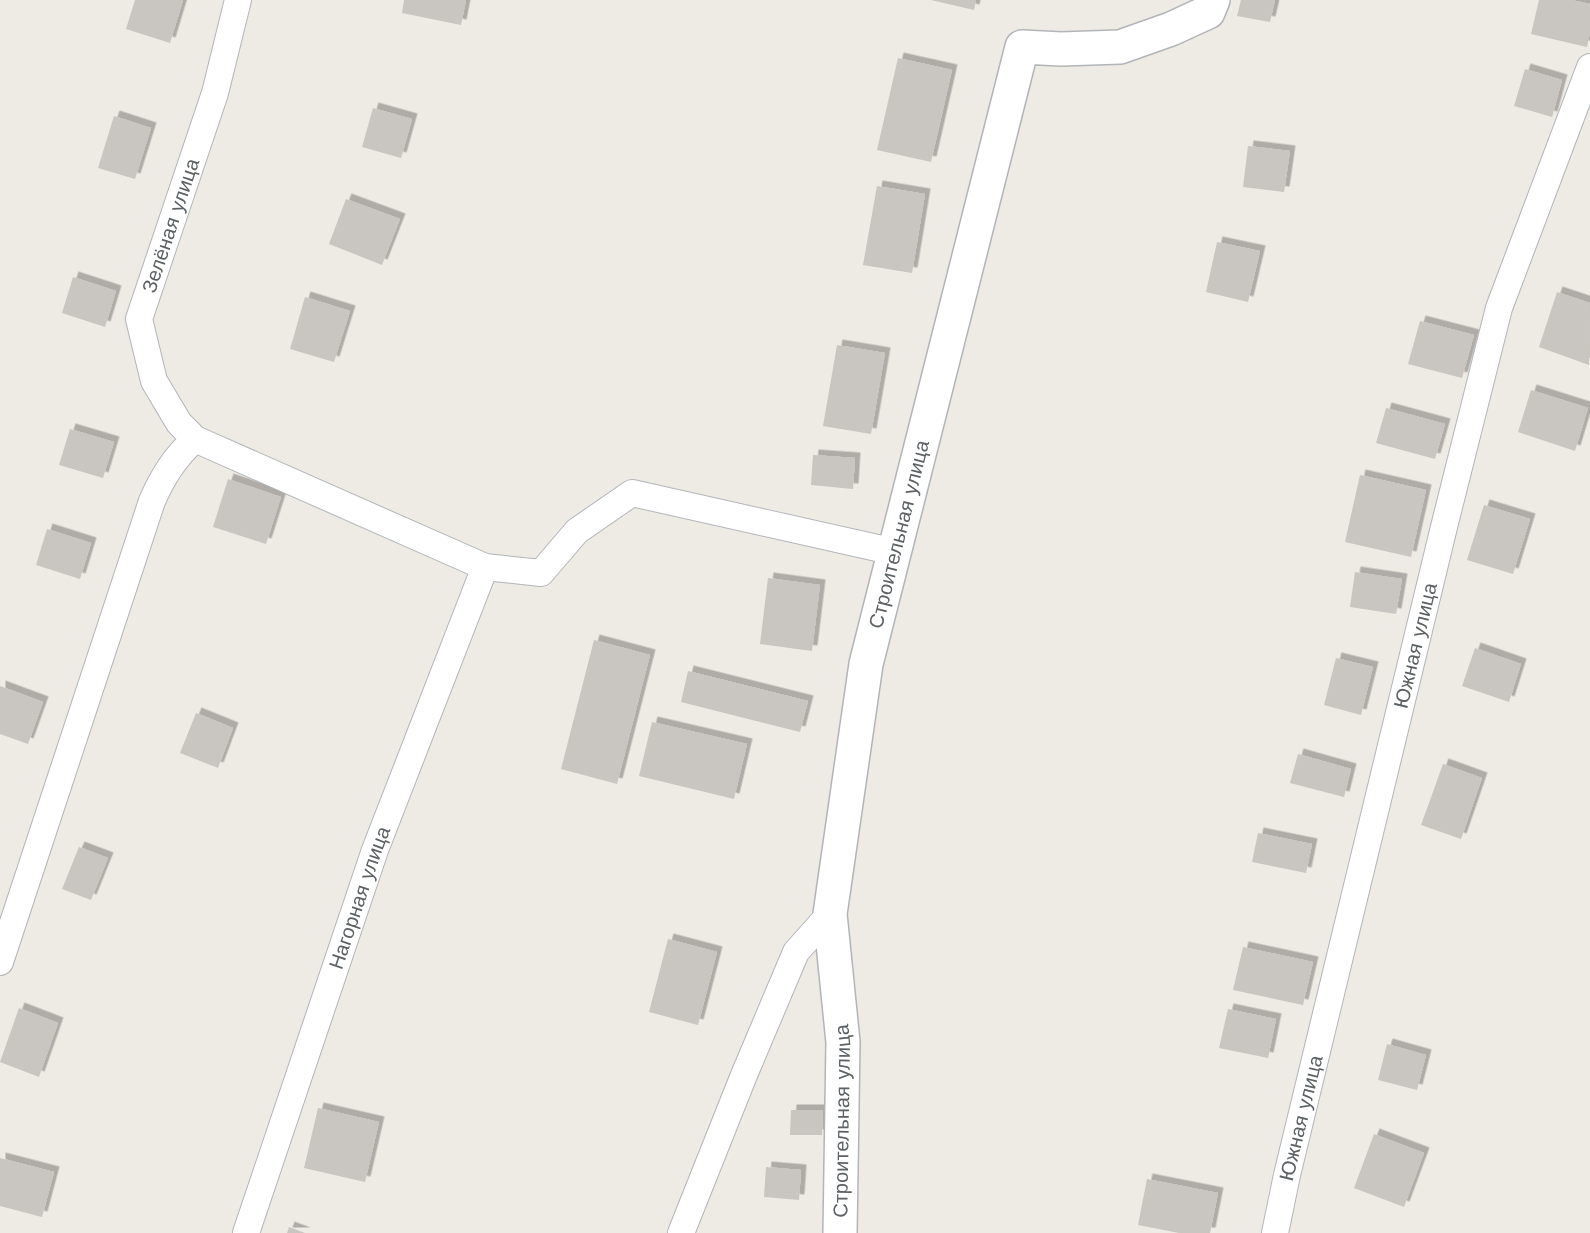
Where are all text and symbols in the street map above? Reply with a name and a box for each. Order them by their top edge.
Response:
street label: Зелёная улица [137,154,204,296]
street label: Строительная улица [863,437,934,631]
street label: Южная улица [1388,579,1442,711]
street label: Нагорная улица [324,822,395,972]
street label: Строительная улица [828,1022,855,1218]
street label: Южная улица [1274,1052,1328,1183]

